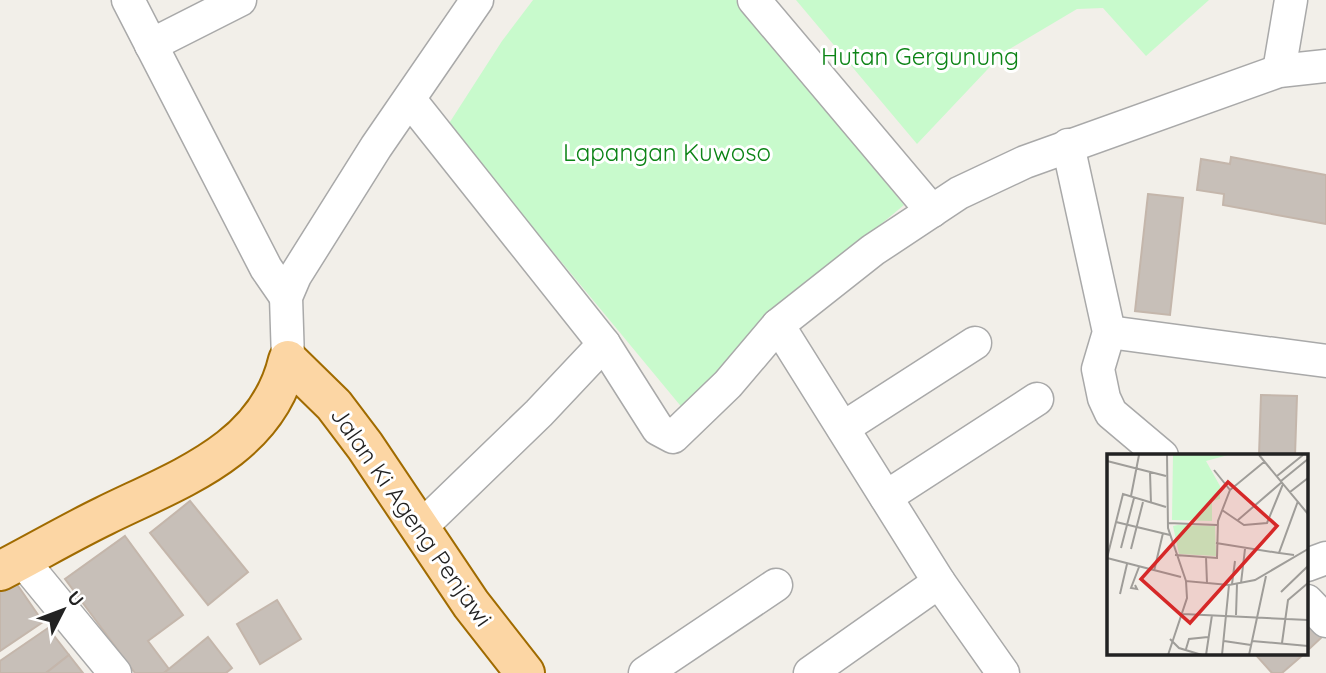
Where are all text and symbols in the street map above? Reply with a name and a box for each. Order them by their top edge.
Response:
park label: Hutan Gergunung [821,41,1019,71]
park label: Lapangan Kuwoso [563,137,771,167]
street label: Jalan Ki Ageng Penjawi [325,401,499,632]
inset map [1107,454,1308,656]
north arrow [28,575,98,645]
text: U [62,586,89,612]

